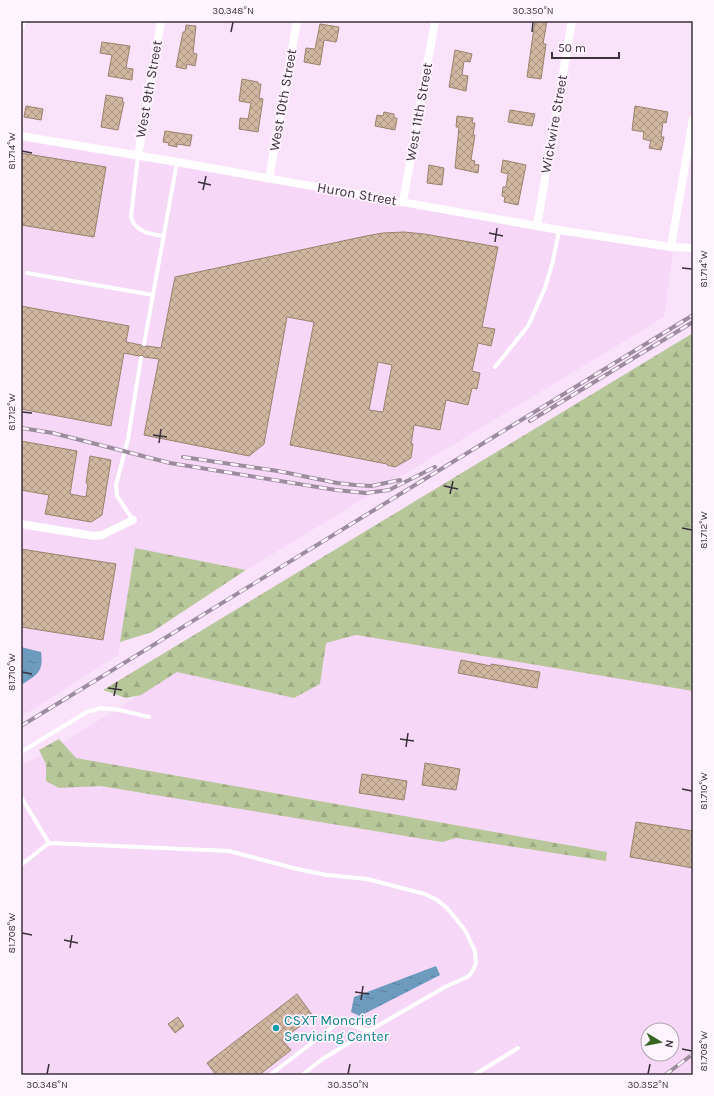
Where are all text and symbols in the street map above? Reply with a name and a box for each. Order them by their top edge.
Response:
text: 30.348°N [212,5,254,17]
text: 30.350°N [512,5,554,17]
scale bar [552,34,619,60]
street label: West 9th Street [132,39,166,139]
text: 50 m [558,41,586,55]
street label: West 10th Street [266,48,300,152]
street label: West 11th Street [402,61,436,163]
street label: Wickwire Street [537,73,571,175]
text: 81.714°W [6,132,18,170]
street label: Huron Street [316,179,398,209]
text: 81.714°W [698,250,710,288]
text: 81.712°W [6,393,18,431]
text: 81.712°W [698,511,710,549]
text: 81.710°W [6,653,18,691]
text: 81.710°W [698,772,710,810]
text: 81.708°W [6,913,18,953]
place label: CSXT Moncrief Servicing Center [284,1012,390,1045]
north arrow [640,1022,680,1062]
marker: CSXT Moncrief Servicing Center [271,1023,281,1033]
text: 81.708°W [698,1031,710,1071]
text: N [662,1039,676,1049]
text: 30.348°N [26,1079,68,1091]
text: 30.350°N [327,1079,369,1091]
text: 30.352°N [627,1079,669,1091]

